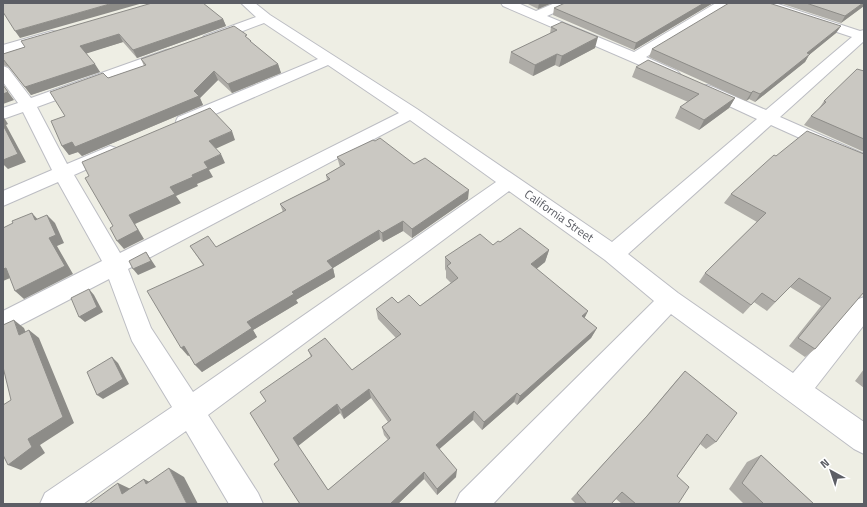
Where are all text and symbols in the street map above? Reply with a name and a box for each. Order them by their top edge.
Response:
street label: California Street [521,185,599,247]
north arrow [811,451,851,491]
text: N [817,455,833,472]

